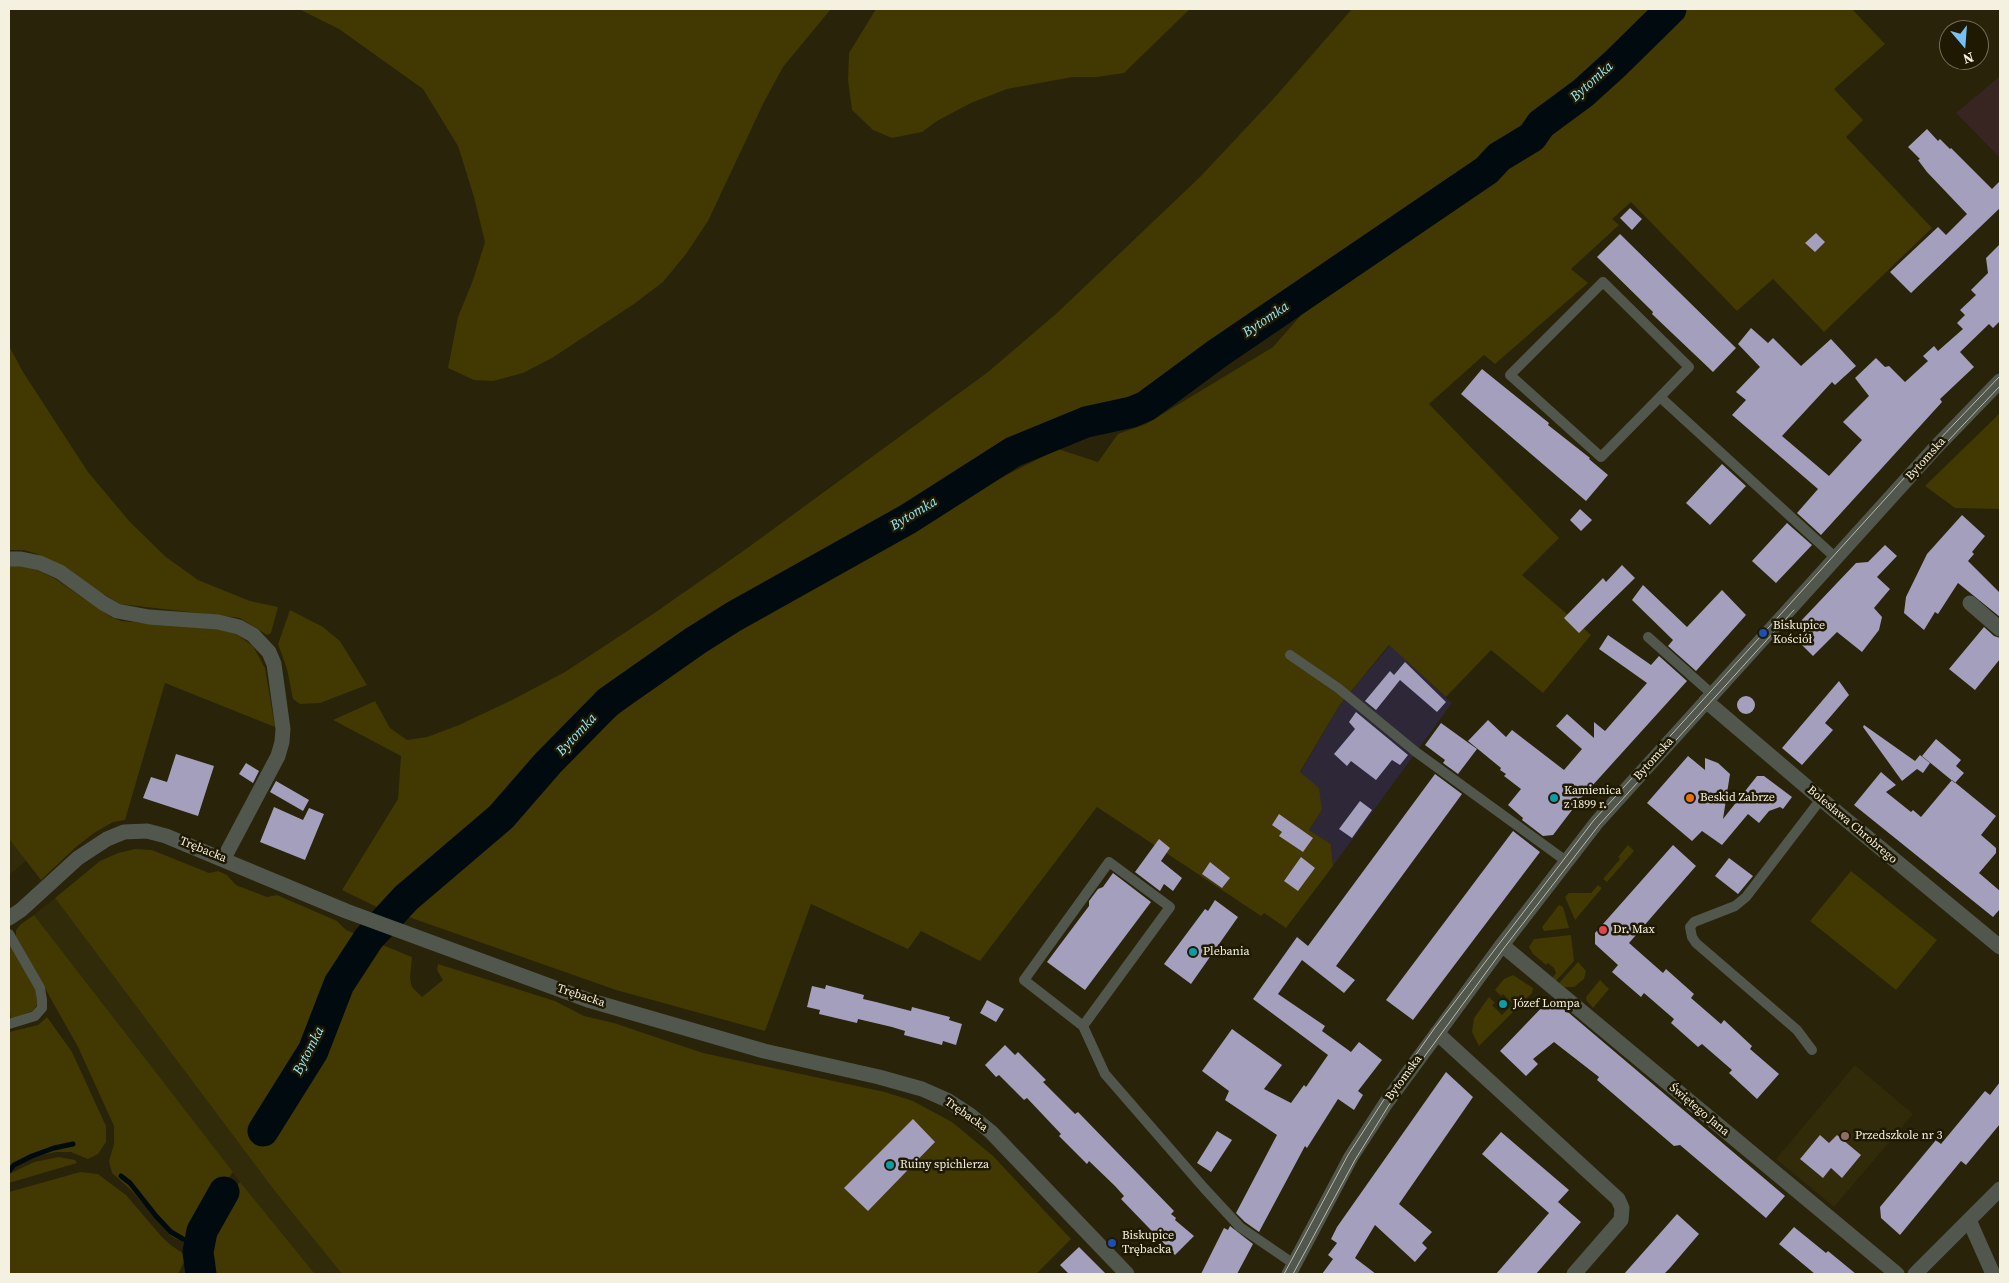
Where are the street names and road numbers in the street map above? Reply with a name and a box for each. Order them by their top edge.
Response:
street label: Bytomska [1903,435,1949,483]
street label: Bytomska [1631,735,1677,783]
street label: Bolesława Chrobrego [1804,783,1900,867]
street label: Trębacka [177,834,229,866]
street label: Trębacka [555,982,607,1010]
street label: Bytomska [1383,1052,1425,1104]
street label: Świętego Jana [1666,1081,1732,1139]
street label: Trębacka [942,1095,990,1135]

